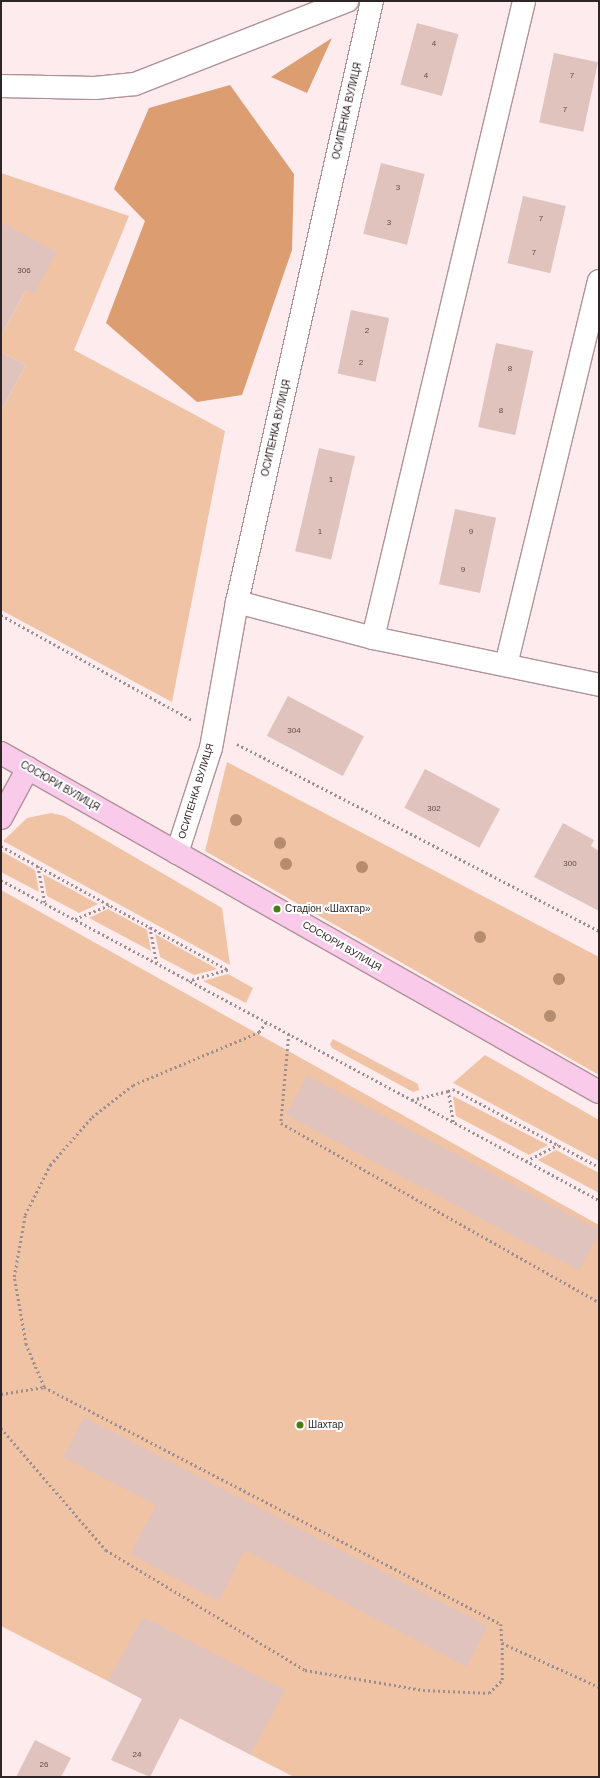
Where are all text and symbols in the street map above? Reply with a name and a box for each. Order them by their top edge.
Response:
house number: 4 [432,39,436,49]
street label: ОСИПЕНКА ВУЛИЦЯ [330,61,364,161]
house number: 4 [424,71,428,81]
house number: 7 [570,71,574,81]
house number: 7 [563,105,567,115]
house number: 3 [396,183,400,193]
house number: 7 [539,214,543,224]
house number: 3 [387,218,391,228]
house number: 7 [532,248,536,258]
house number: 306 [17,266,31,276]
house number: 2 [365,326,369,336]
house number: 2 [359,358,363,368]
house number: 8 [508,364,512,374]
street label: ОСИПЕНКА ВУЛИЦЯ [259,378,293,478]
house number: 8 [499,406,503,416]
house number: 1 [329,475,333,485]
house number: 1 [318,527,322,537]
house number: 9 [469,527,473,537]
house number: 9 [461,565,465,575]
house number: 304 [287,726,301,736]
street label: ОСИПЕНКА ВУЛИЦЯ [176,742,216,840]
street label: СОСЮРИ ВУЛИЦЯ [18,758,102,814]
house number: 302 [427,804,441,814]
house number: 300 [563,859,577,869]
place label: Стадіон «Шахтар» [285,903,370,915]
marker: Стадіон «Шахтар» [272,904,282,914]
street label: СОСЮРИ ВУЛИЦЯ [300,918,384,974]
place label: Шахтар [308,1419,343,1431]
marker: Шахтар [295,1420,305,1430]
house number: 24 [133,1750,141,1760]
house number: 26 [40,1760,48,1770]

